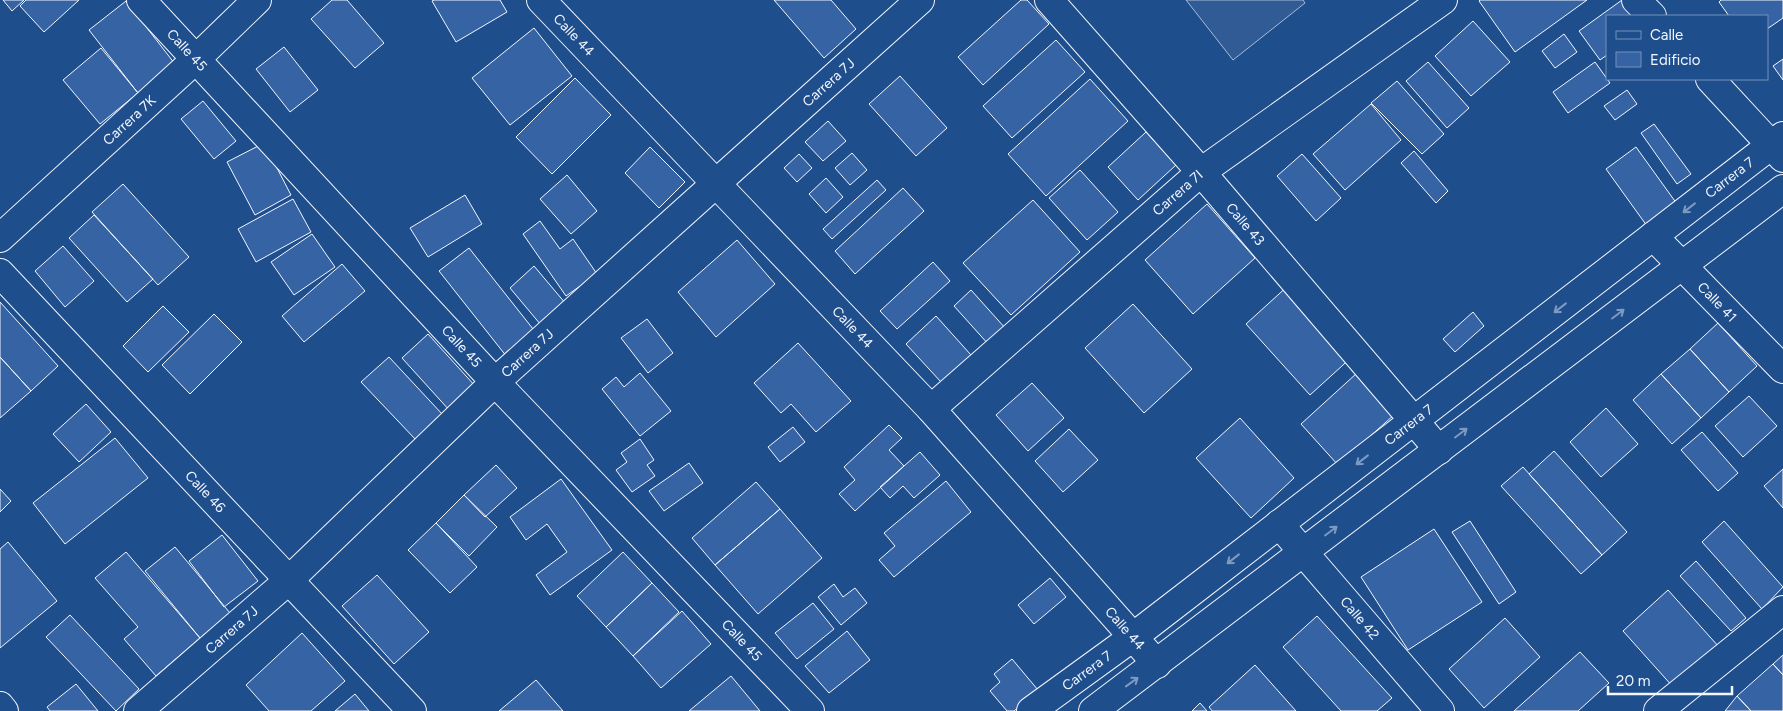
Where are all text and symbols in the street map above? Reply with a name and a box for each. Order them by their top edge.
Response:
street label: Calle 44 [550,10,598,60]
legend [1606,15,1768,80]
street label: Calle 45 [164,25,211,74]
text: Calle [1650,26,1683,44]
text: Edificio [1650,51,1701,69]
street label: Carrera 7J [799,54,858,110]
street label: Carrera 7K [99,91,160,148]
street label: Carrera 7 [1702,153,1758,202]
street label: Carrera 7I [1149,166,1206,219]
street label: Calle 43 [1223,199,1269,249]
one-way arrow [1683,203,1696,214]
street label: Calle 41 [1694,278,1741,325]
street label: Calle 44 [829,302,877,352]
one-way arrow [1554,302,1567,313]
one-way arrow [1611,309,1625,319]
street label: Calle 45 [438,322,486,371]
street label: Carrera 7J [498,325,557,381]
street label: Carrera 7 [1381,400,1437,449]
one-way arrow [1454,428,1468,438]
one-way arrow [1356,455,1369,466]
street label: Calle 46 [182,467,229,516]
one-way arrow [1324,526,1338,536]
one-way arrow [1227,554,1240,565]
street label: Calle 42 [1337,593,1383,643]
street label: Carrera 7J [202,602,262,657]
street label: Calle 44 [1102,603,1149,653]
street label: Calle 45 [718,616,766,664]
street label: Carrera 7 [1059,647,1115,694]
scale bar [1608,664,1732,696]
text: 20 m [1616,672,1650,690]
one-way arrow [1125,677,1139,687]

